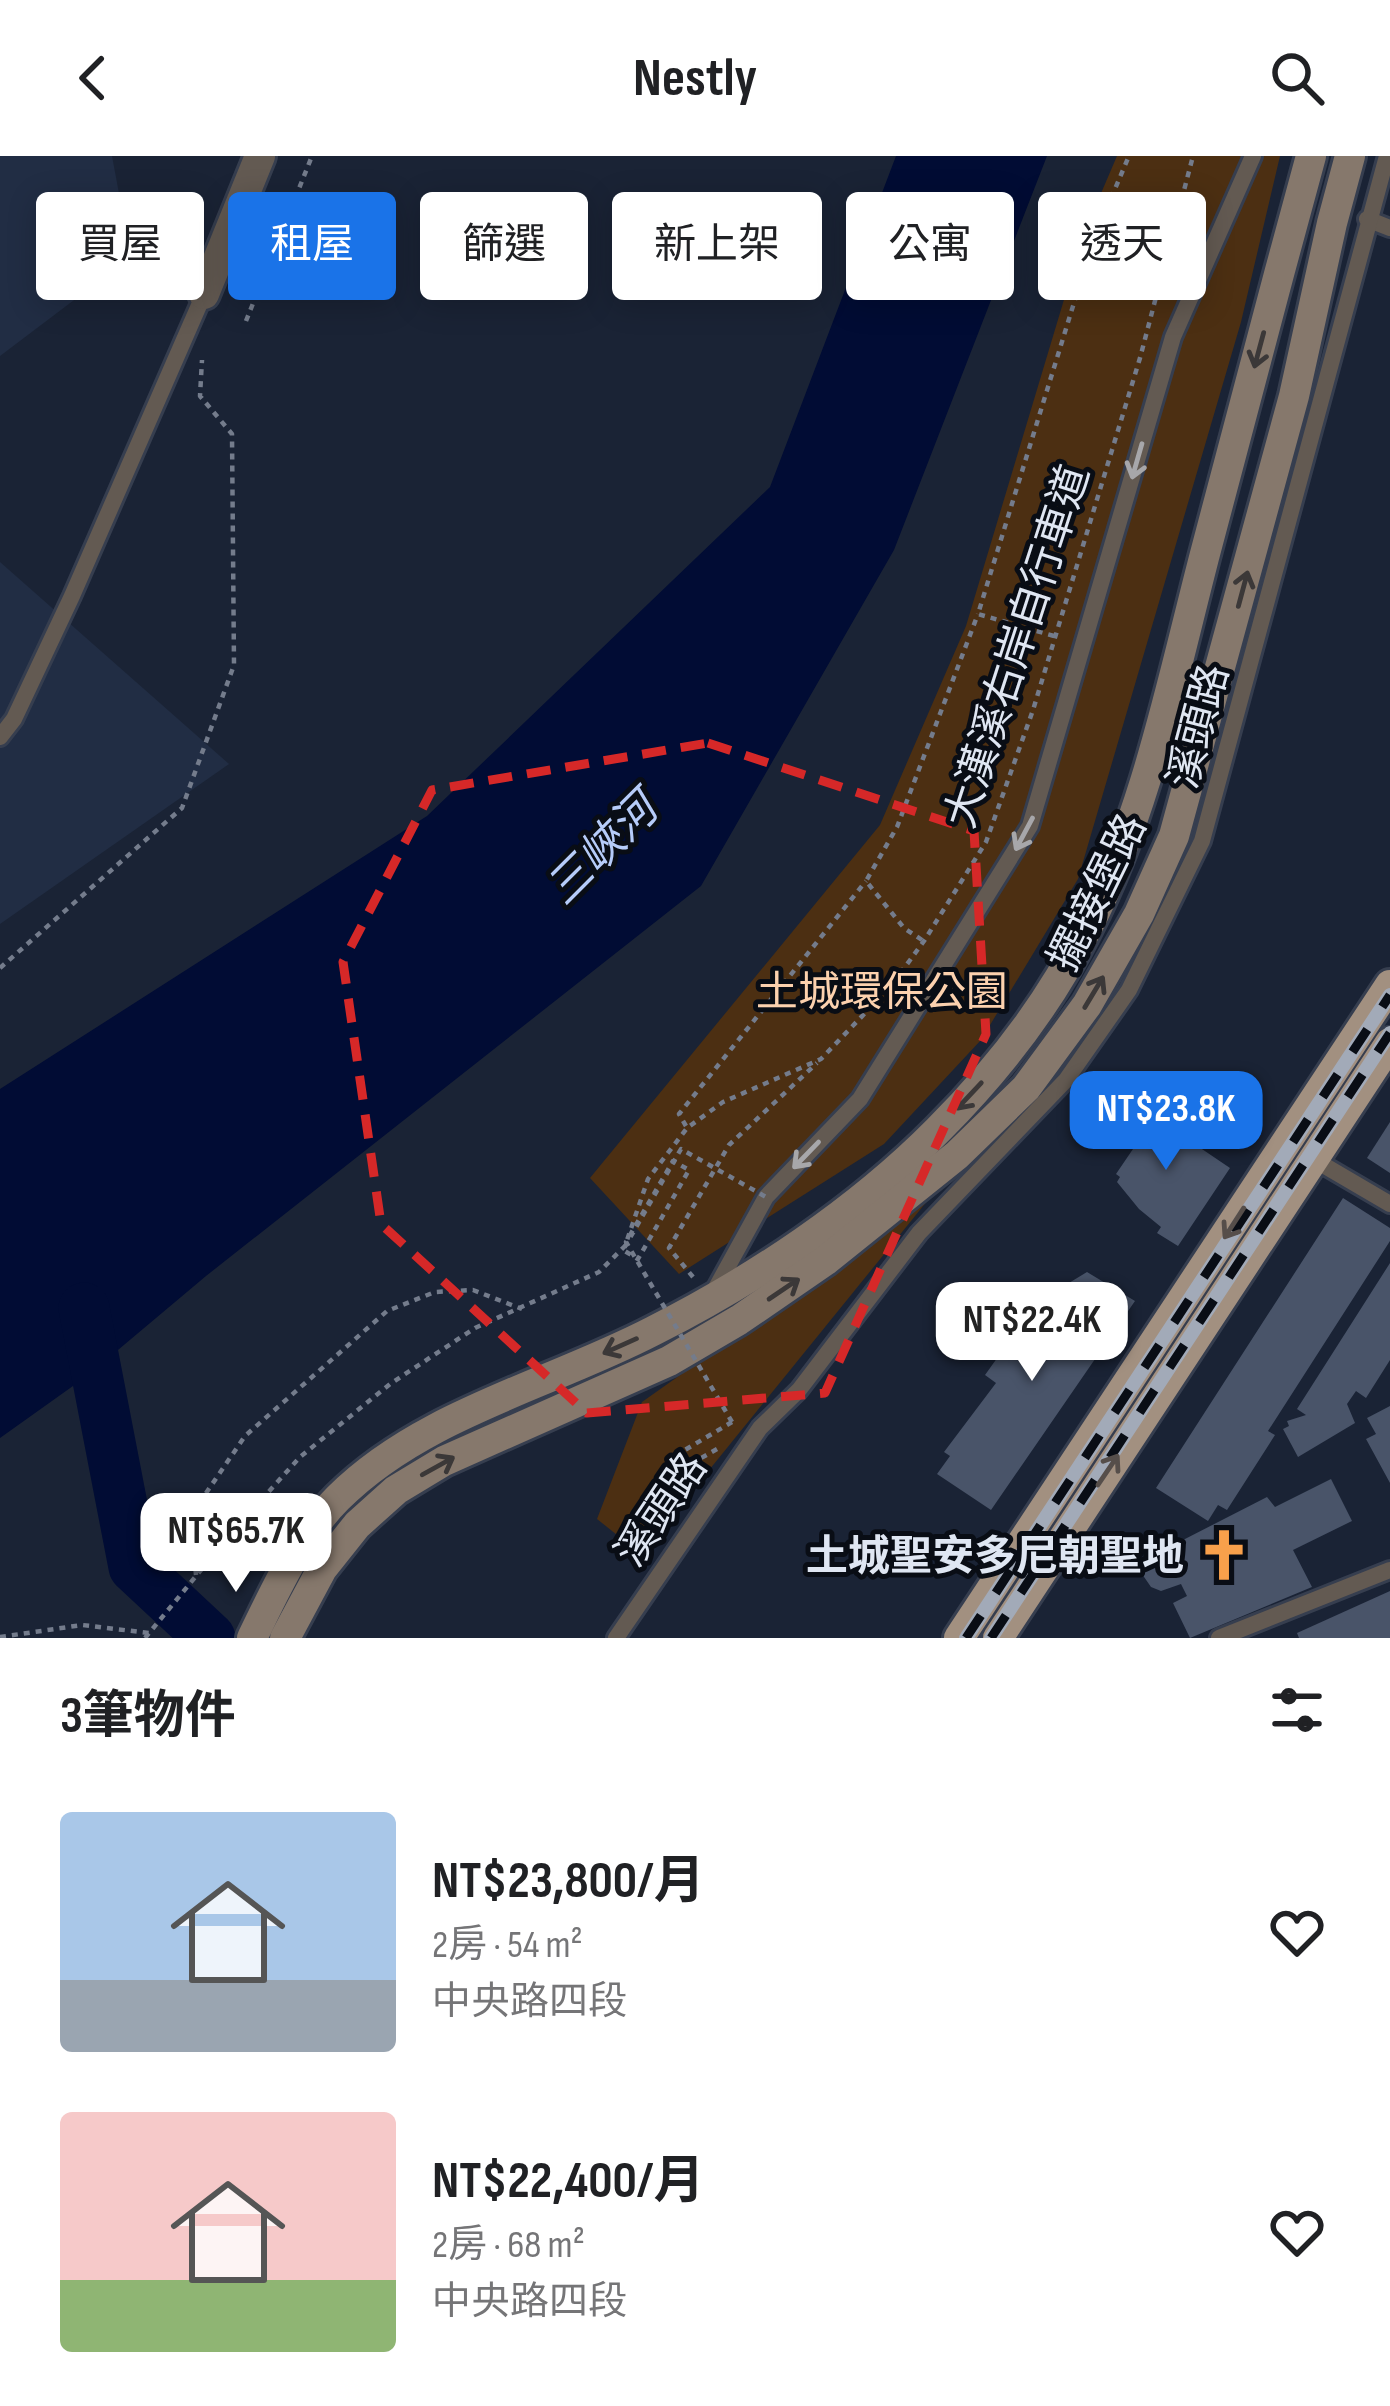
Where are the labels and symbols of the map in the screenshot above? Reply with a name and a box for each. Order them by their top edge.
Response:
one-way arrow [1246,330,1268,368]
one-way arrow [1125,441,1147,479]
street label: 大漢溪右岸自行車道 [936,459,1101,834]
one-way arrow [1233,571,1255,609]
street label: 溪頭路 [1158,659,1240,794]
water label: 三峽河 [536,777,676,917]
street label: 擺接堡路 [1039,806,1158,980]
one-way arrow [1011,815,1034,851]
park label: 土城環保公園 [756,968,1008,1019]
one-way arrow [1082,975,1106,1010]
pin: NT$23.8K [1042,1071,1290,1173]
one-way arrow [956,1081,984,1111]
one-way arrow [792,1140,821,1169]
one-way arrow [1221,1206,1246,1240]
one-way arrow [767,1276,801,1301]
pin: NT$22.4K [908,1282,1156,1384]
one-way arrow [603,1337,639,1359]
street label: 溪頭路 [606,1444,718,1577]
one-way arrow [1095,1453,1120,1487]
one-way arrow [419,1454,454,1477]
pin: NT$65.7K [112,1493,360,1595]
church icon: 土城聖安多尼朝聖地 [1195,1526,1253,1584]
place label: 土城聖安多尼朝聖地 [806,1532,1184,1583]

